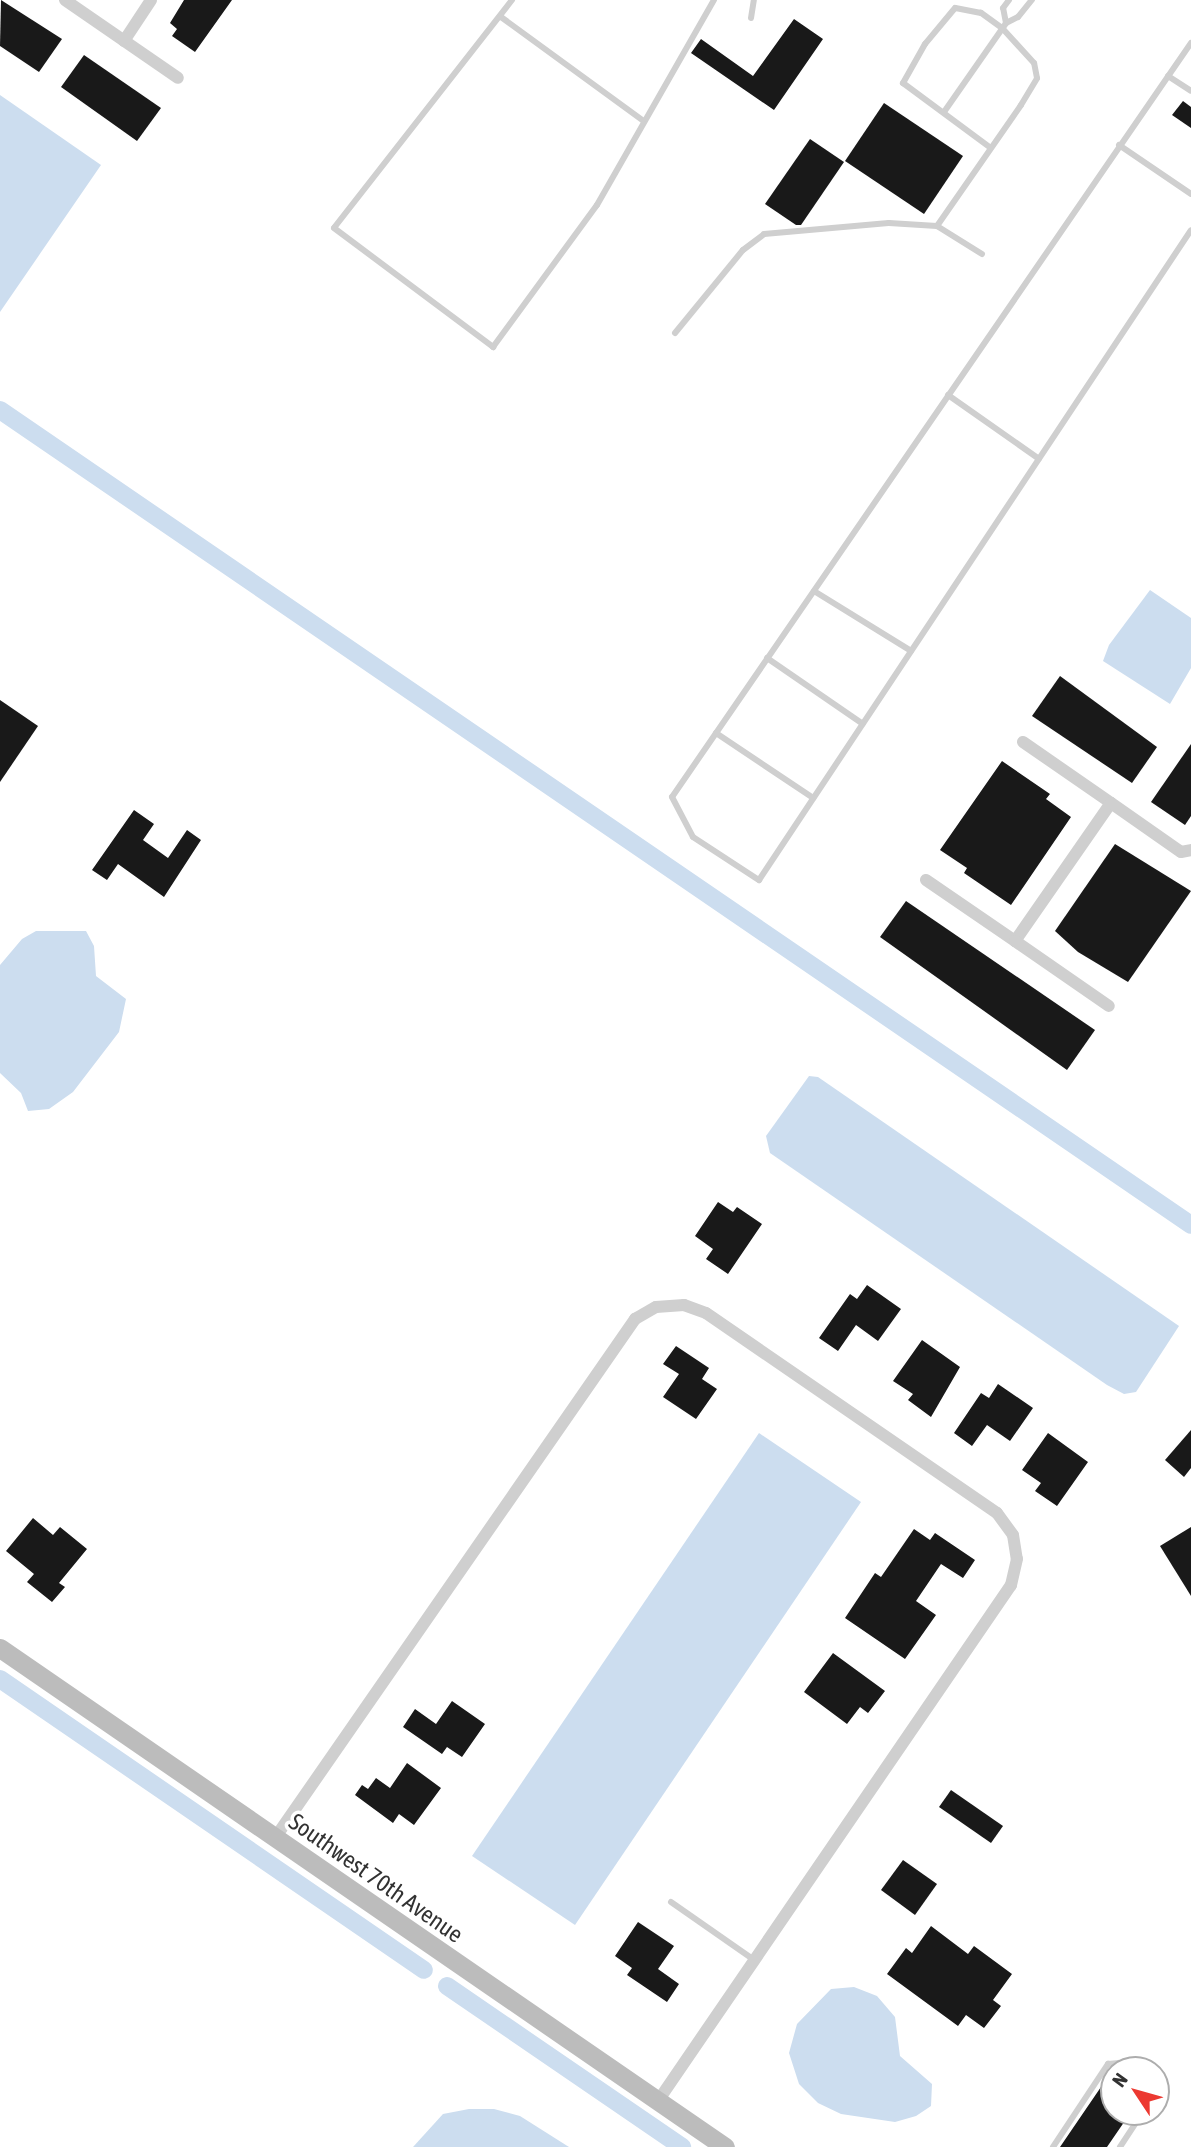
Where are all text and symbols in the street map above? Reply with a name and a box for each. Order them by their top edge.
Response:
street label: Southwest 70th Avenue [283,1807,469,1949]
north arrow [1100,2056,1170,2126]
text: N [1107,2069,1132,2091]

